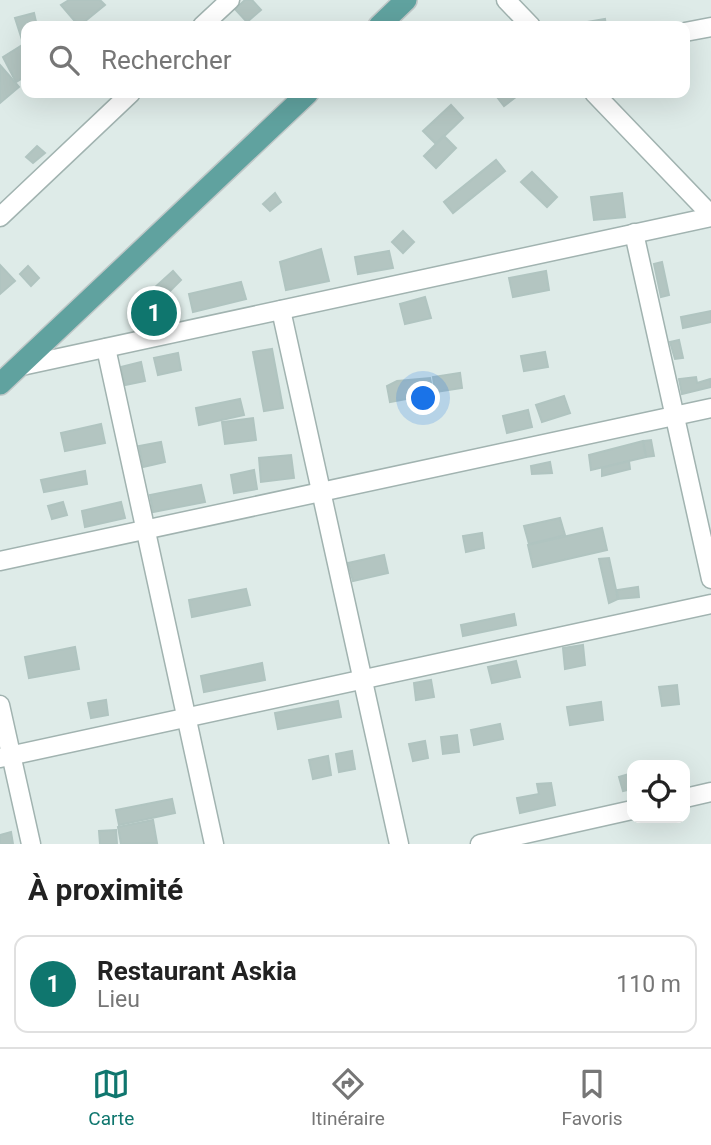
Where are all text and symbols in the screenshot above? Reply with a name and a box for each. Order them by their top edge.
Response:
search box [21,21,690,98]
icon: search [45,41,83,79]
text: Rechercher [101,45,232,75]
pin: 1 [131,287,177,339]
your location [406,381,440,415]
map controls [627,760,690,823]
button: locate [627,760,690,823]
text: À proximité [28,872,183,907]
text: Restaurant Askia [97,956,297,986]
text: 1 [46,971,60,998]
text: 110 m [616,971,681,998]
text: Lieu [97,986,140,1013]
tab: Carte [88,1065,134,1130]
tab: Itinéraire [311,1065,385,1130]
tab: Favoris [561,1065,623,1130]

